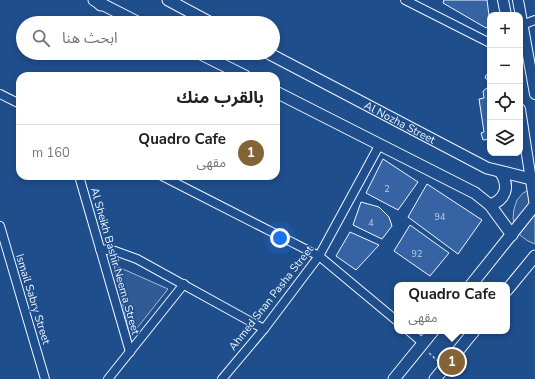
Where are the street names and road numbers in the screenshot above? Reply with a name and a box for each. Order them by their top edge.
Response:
street label: Al Nozha Street [362,97,438,147]
street label: Al Sheikh Bashir Neema Street [87,186,143,336]
street label: Ahmed Snan Pasha Street [225,242,317,354]
street label: Ismail Sabry Street [12,252,54,346]

